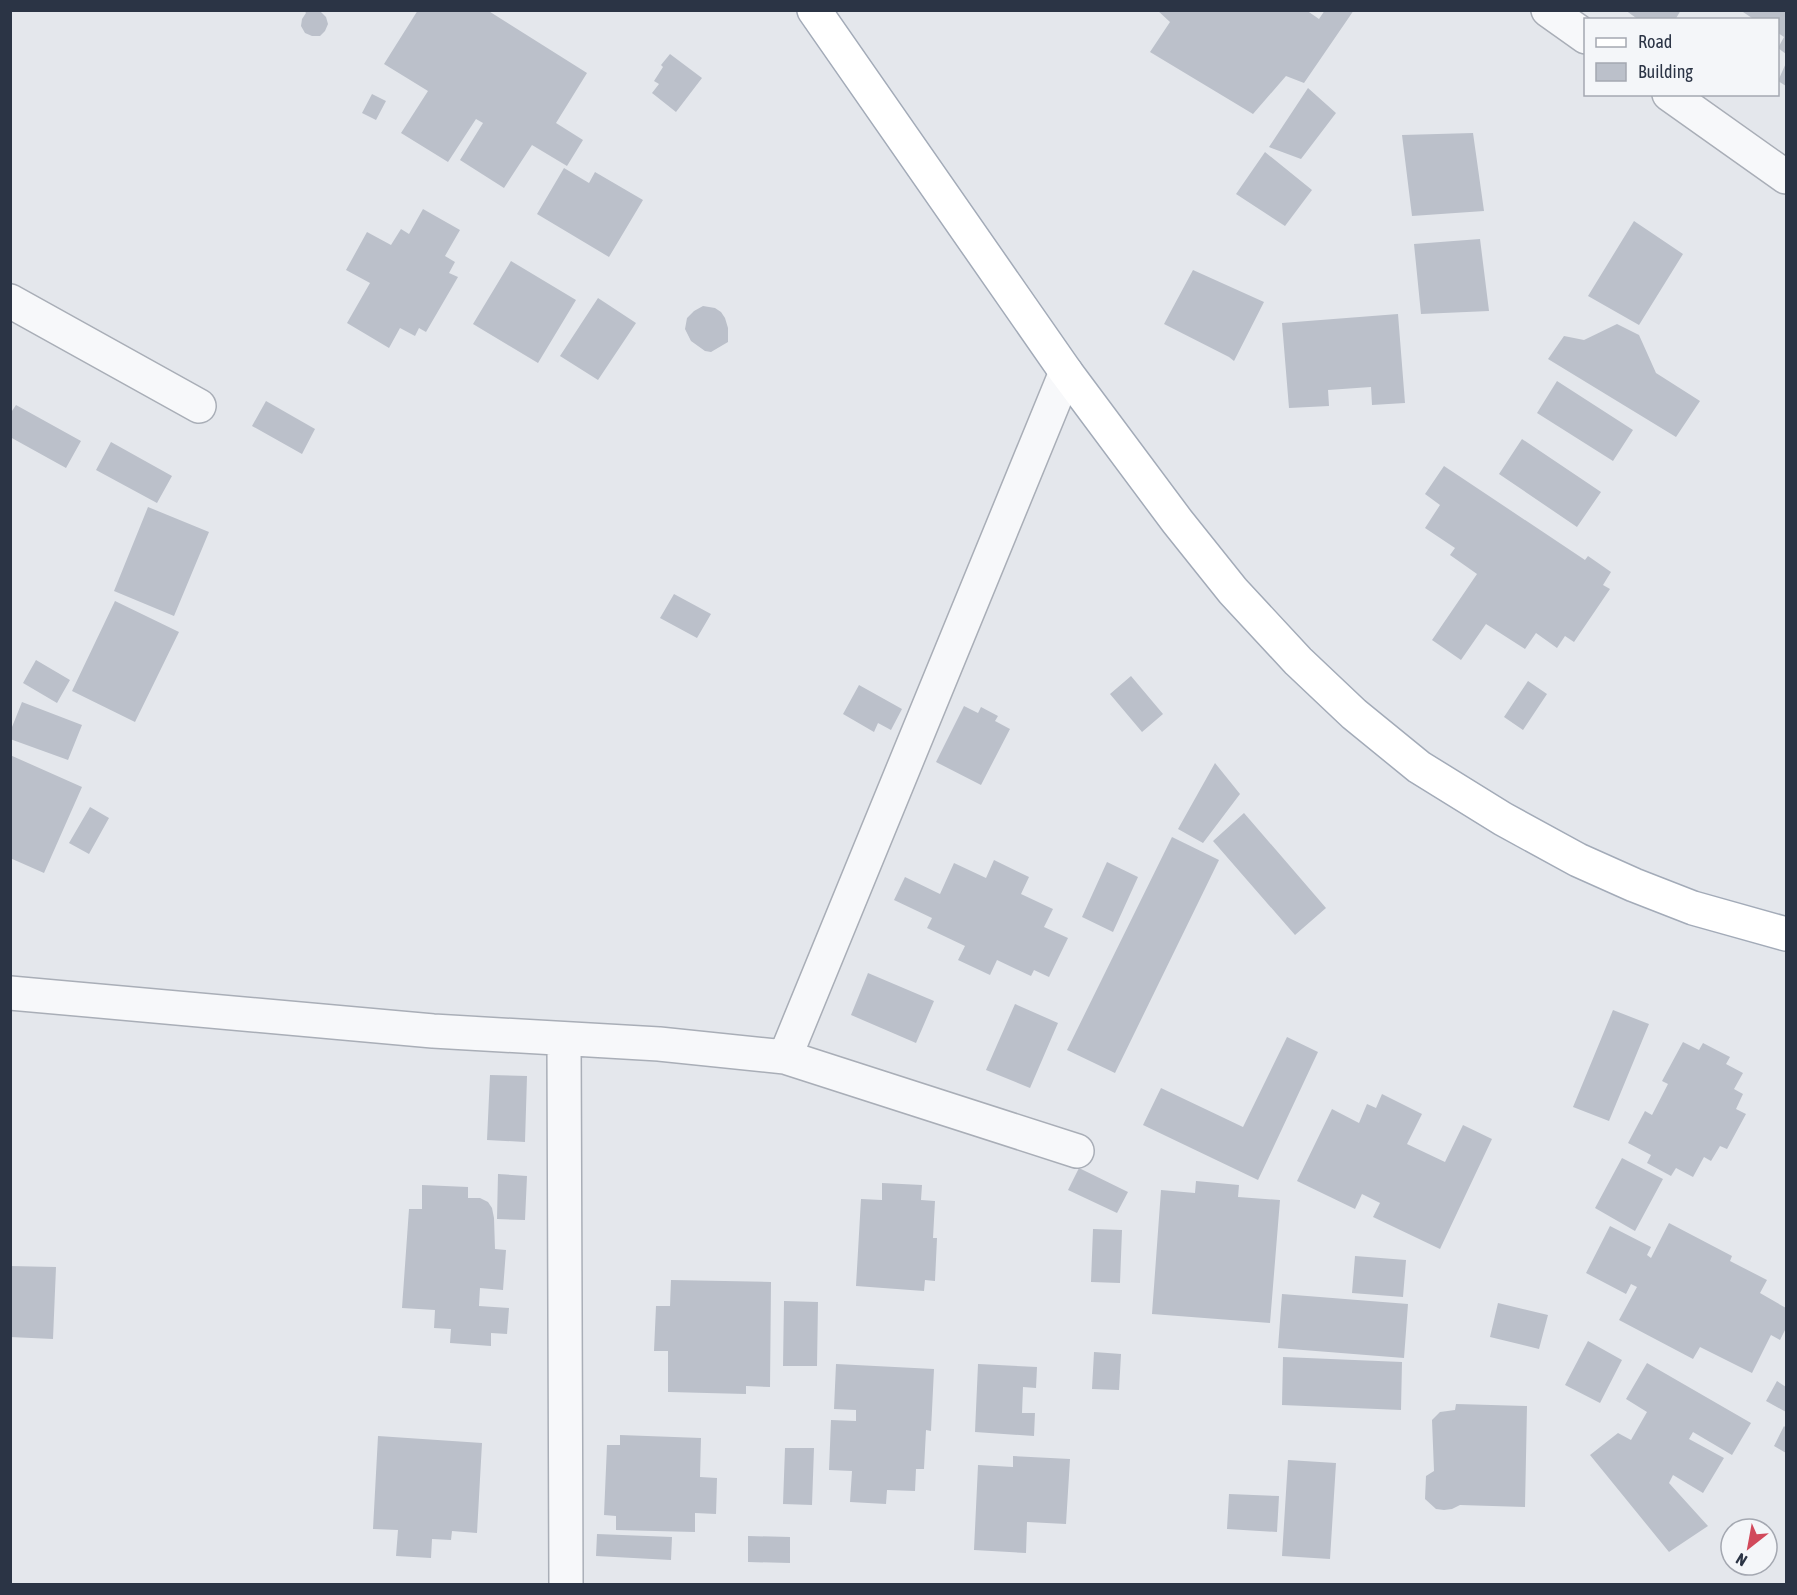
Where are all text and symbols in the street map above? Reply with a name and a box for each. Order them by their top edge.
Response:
legend [1584,18,1779,96]
text: Road [1638,31,1672,52]
text: Building [1638,61,1693,82]
north arrow [1719,1517,1779,1577]
text: N [1733,1550,1750,1570]

